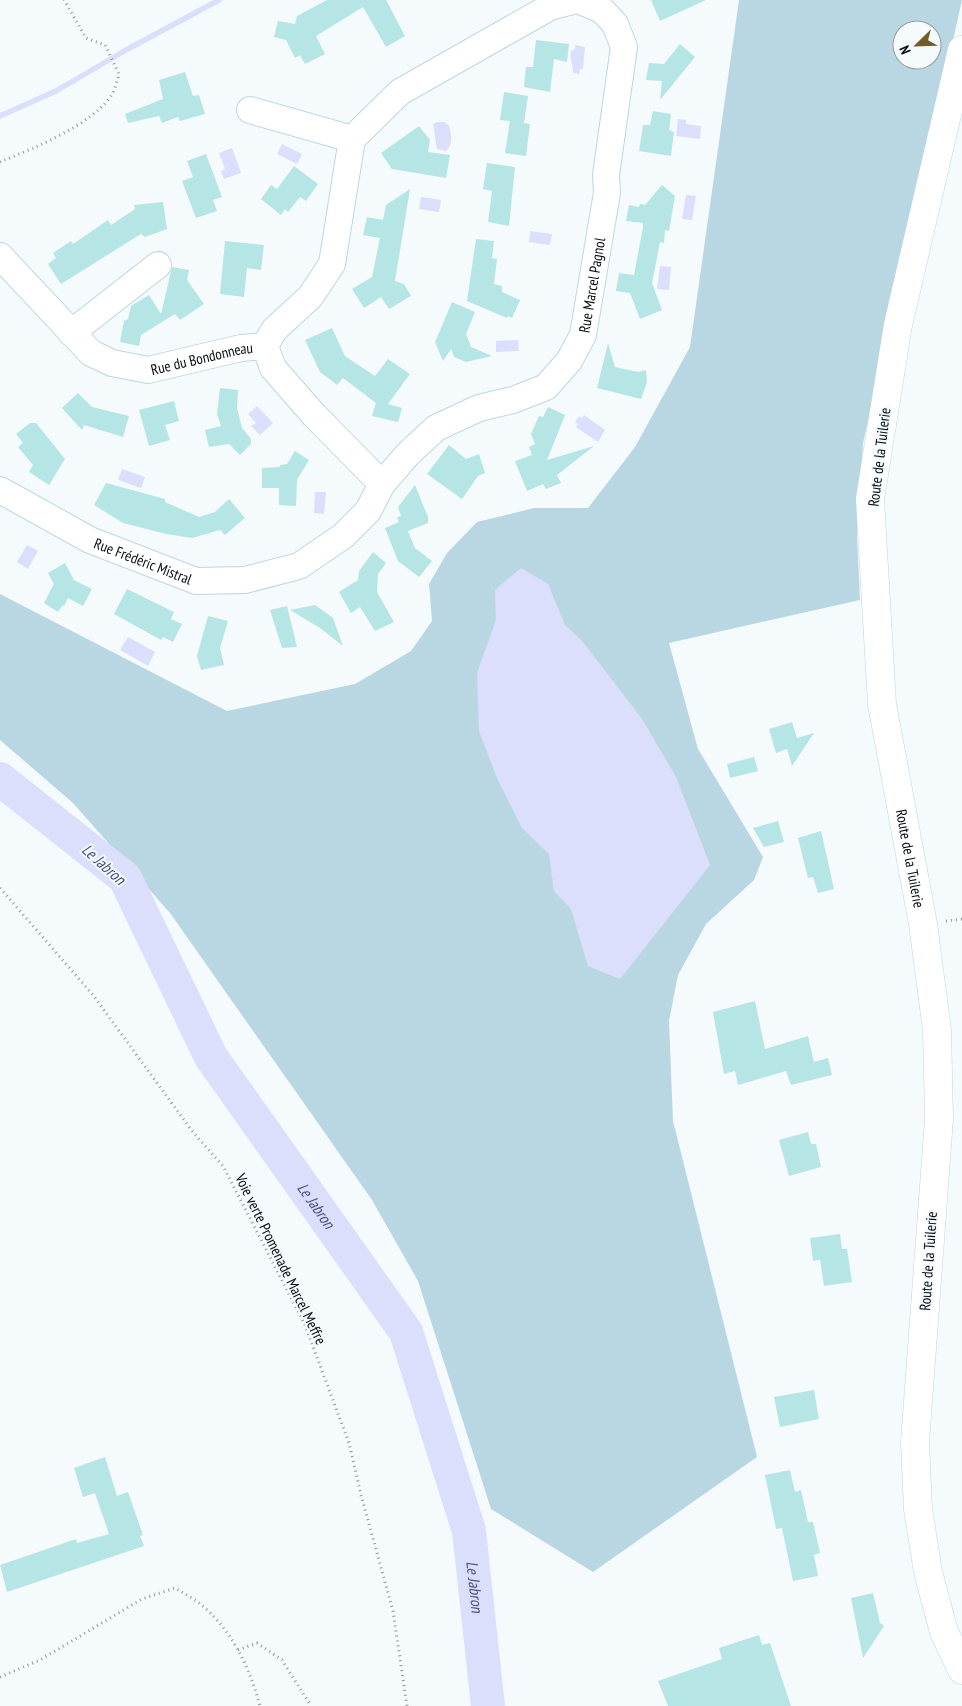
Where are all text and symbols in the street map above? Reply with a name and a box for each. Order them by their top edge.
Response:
north arrow [892,20,942,70]
text: N [895,43,915,57]
street label: Rue Marcel Pagnol [574,236,609,334]
street label: Rue du Bondonneau [149,338,253,379]
street label: Route de la Tuilerie [864,406,894,508]
street label: Rue Frédéric Mistral [91,533,195,588]
street label: Route de la Tuilerie [892,808,929,909]
water label: Le Jabron [78,839,131,889]
street label: Voie verte Promenade Marcel Meffre [231,1170,331,1348]
water label: Le Jabron [293,1179,340,1233]
street label: Route de la Tuilerie [915,1211,941,1311]
water label: Le Jabron [462,1560,488,1614]

